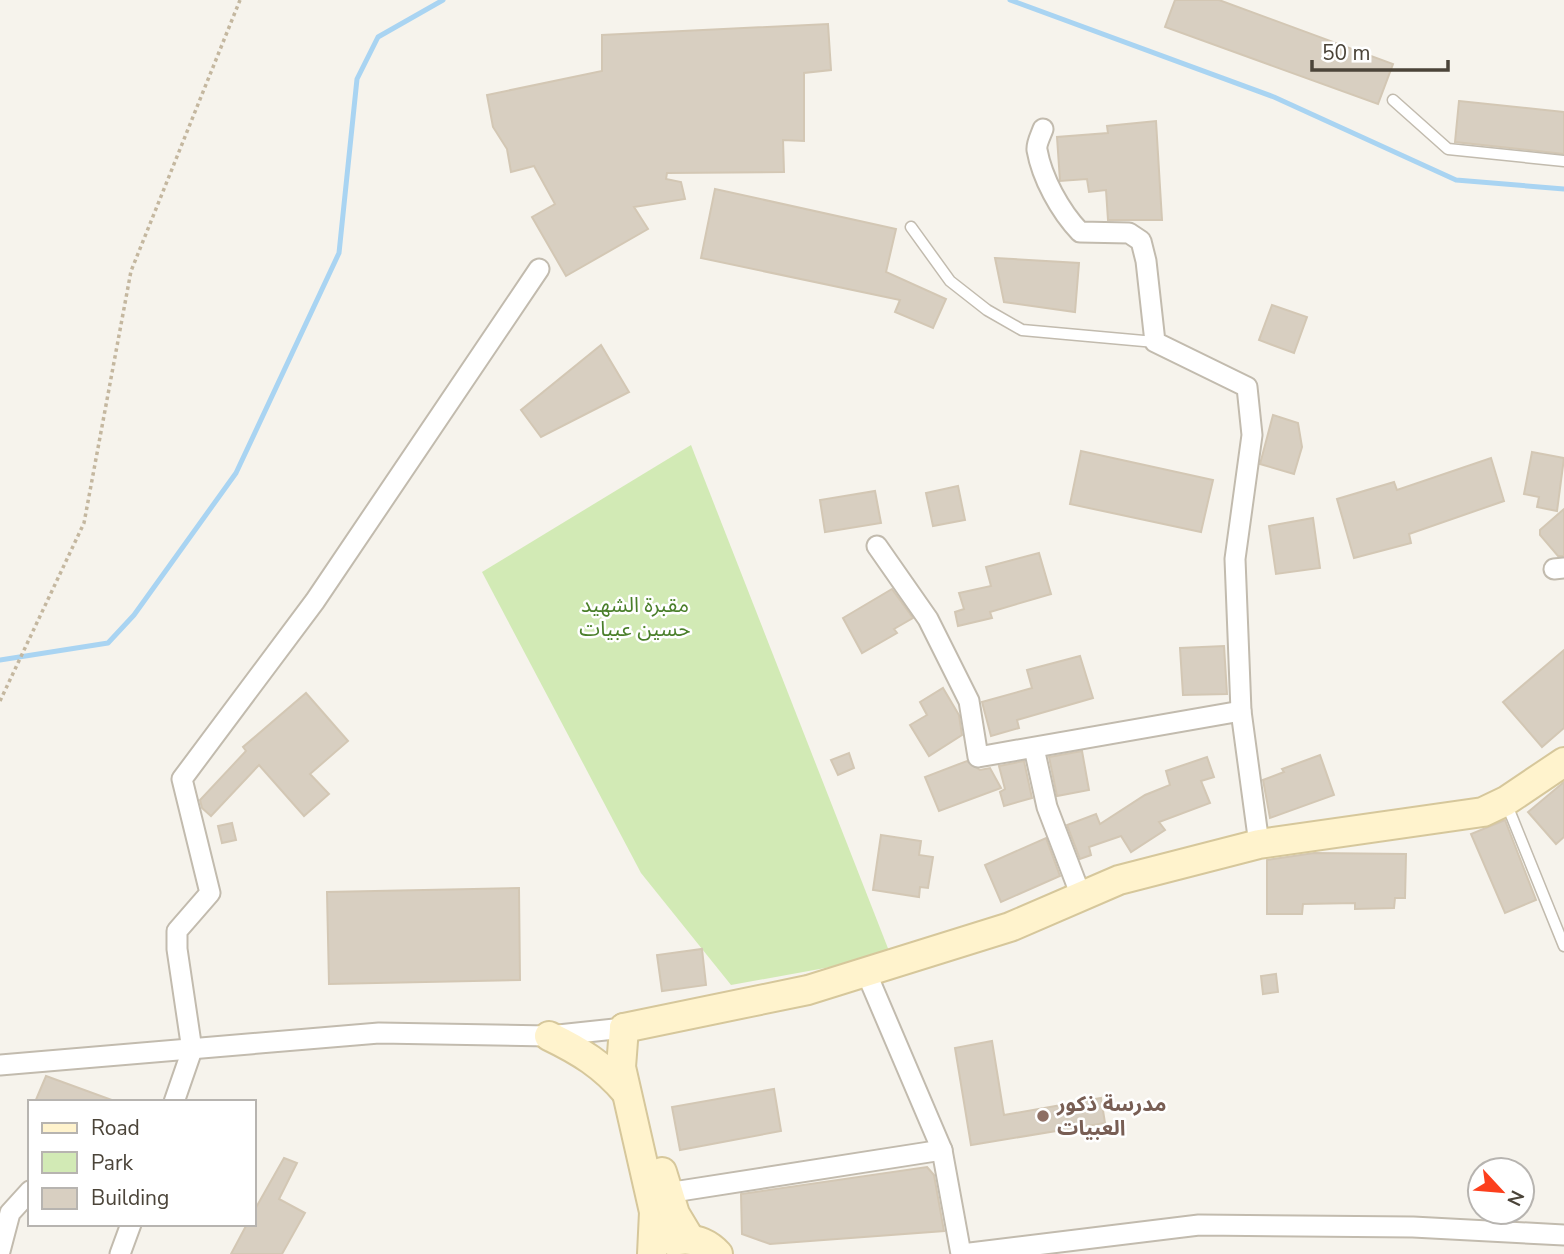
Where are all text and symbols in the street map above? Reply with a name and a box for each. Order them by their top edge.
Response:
scale bar [1312,28,1448,72]
text: 50 m [1322,39,1371,67]
park label: مقبرة الشهيد حسين عبيات [579,591,691,643]
place label: مدرسة ذكور العبيات [1056,1090,1166,1142]
legend [28,1100,256,1226]
marker: مدرسة ذكور العبيات [1035,1108,1051,1124]
text: Road [91,1114,140,1142]
text: Park [91,1149,133,1177]
north arrow [1466,1156,1536,1226]
text: Building [91,1184,169,1212]
text: N [1501,1186,1530,1210]

